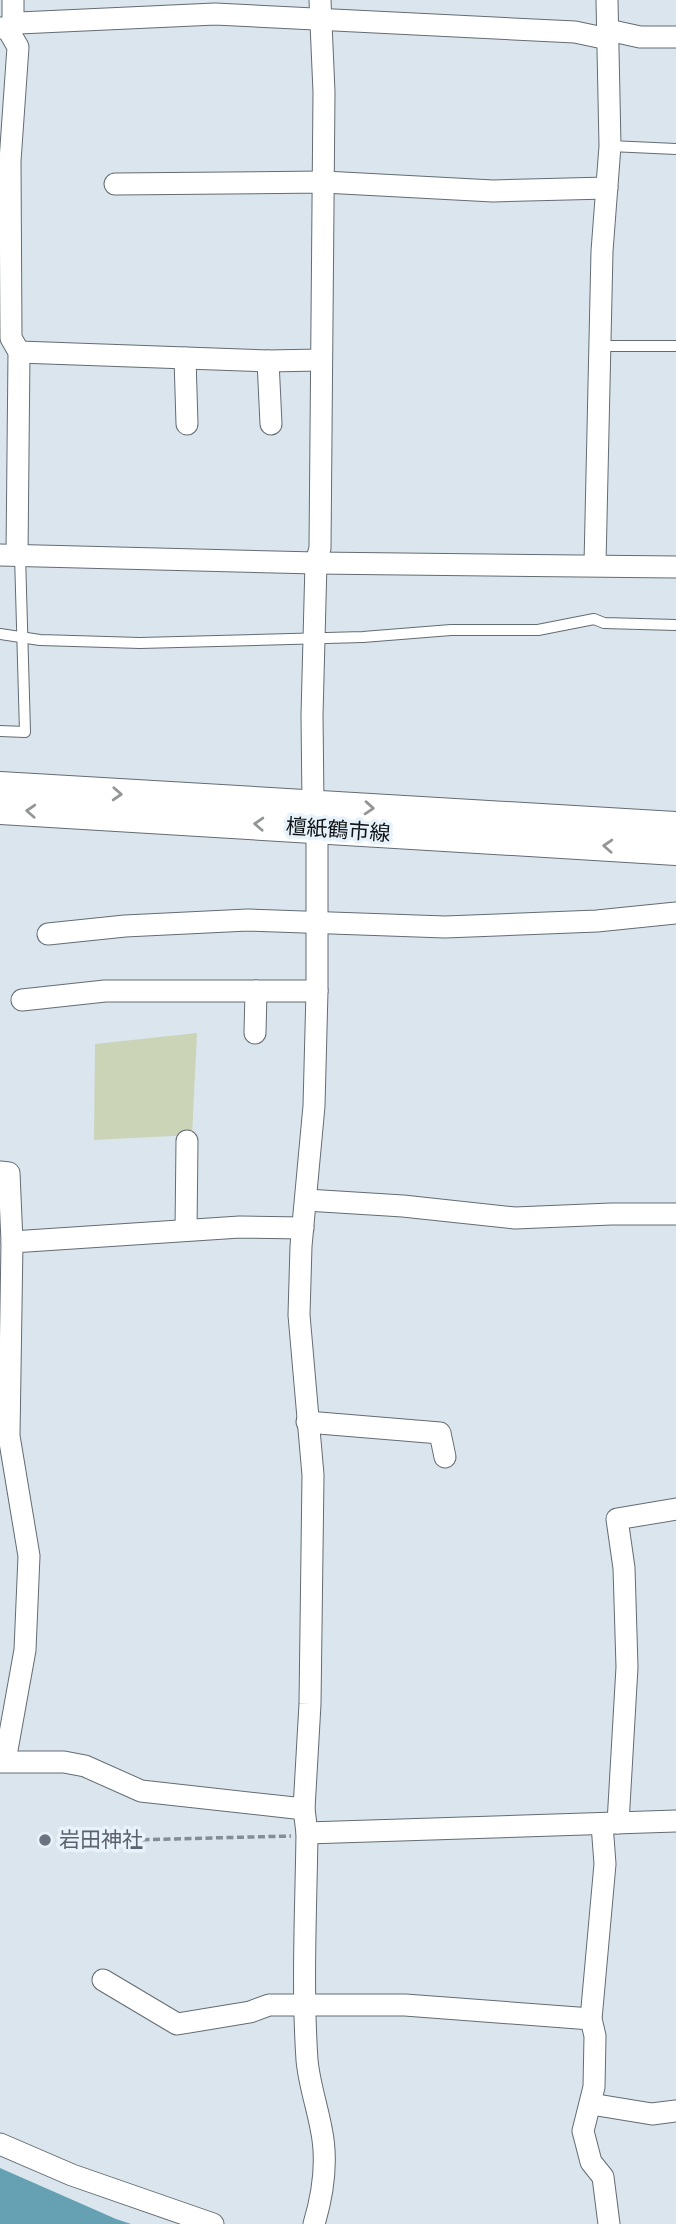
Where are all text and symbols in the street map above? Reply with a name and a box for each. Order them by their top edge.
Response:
one-way arrow [112,786,123,801]
one-way arrow [363,800,374,815]
one-way arrow [26,804,37,819]
street label: 檀紙鶴市線 [285,813,391,847]
one-way arrow [253,817,264,832]
one-way arrow [602,839,613,854]
place label: 岩田神社 [59,1827,143,1853]
marker: 岩田神社 [37,1832,53,1848]

